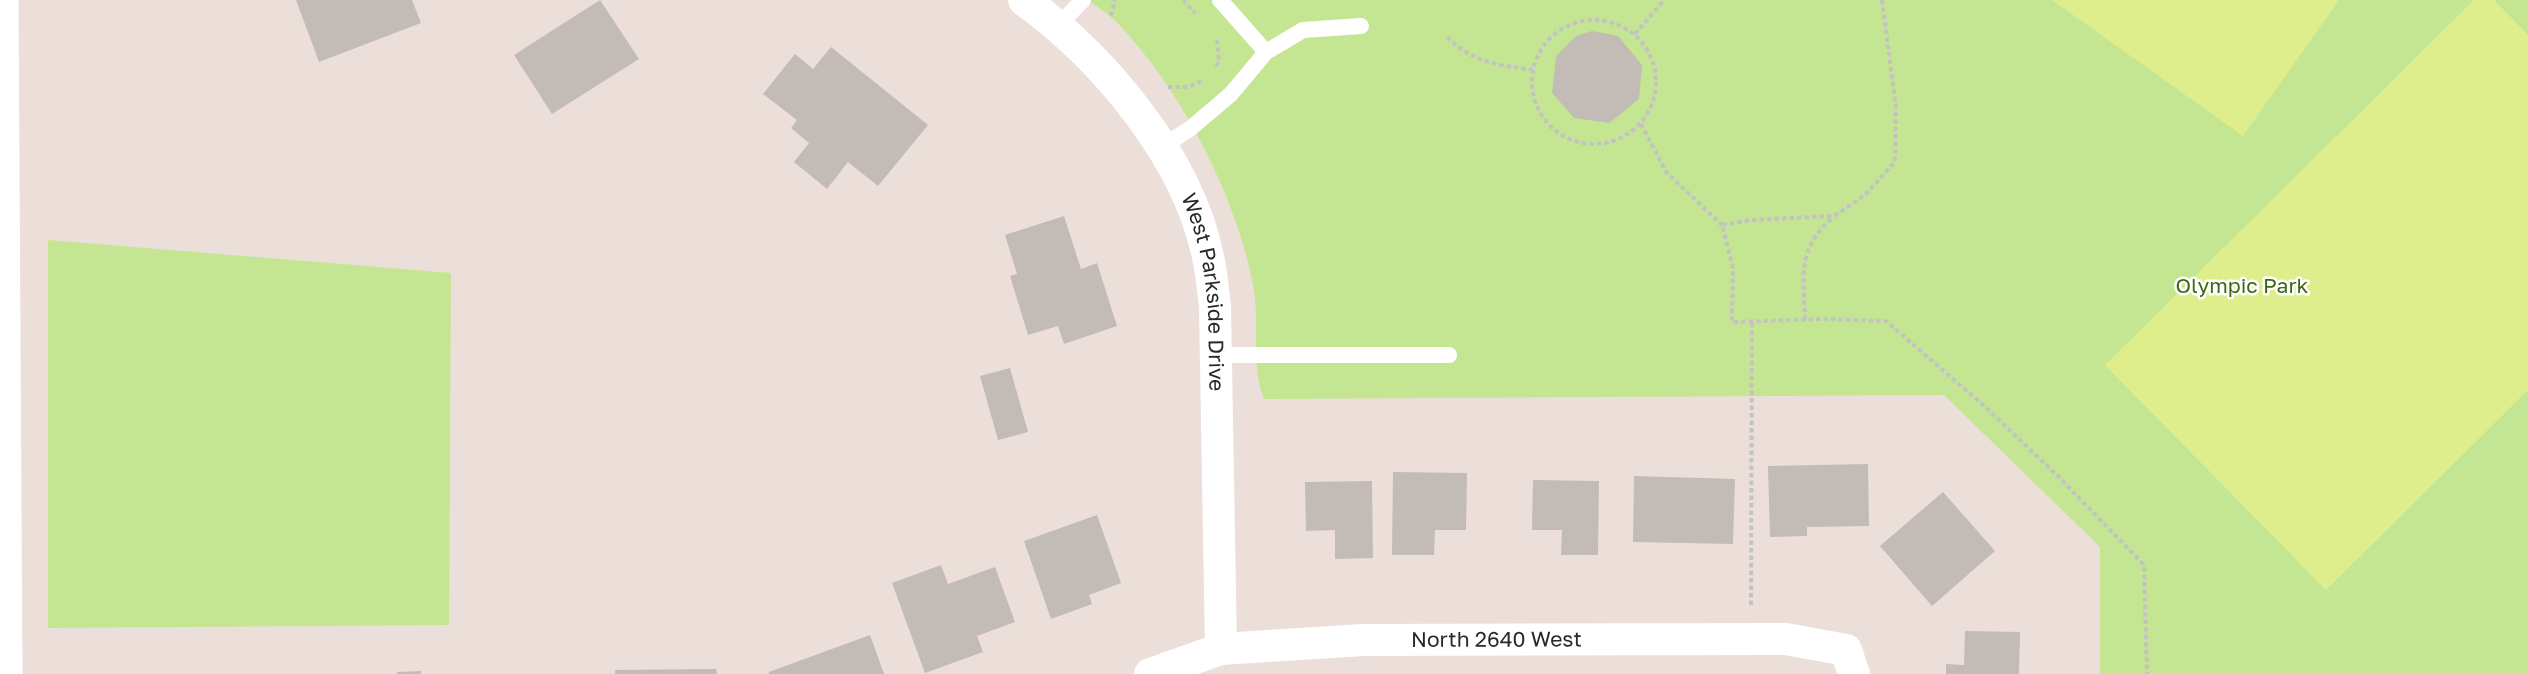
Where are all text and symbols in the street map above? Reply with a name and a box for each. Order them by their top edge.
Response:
street label: West Parkside Drive [1176,189,1230,392]
park label: Olympic Park [2176,272,2309,298]
street label: North 2640 West [1411,625,1582,652]

